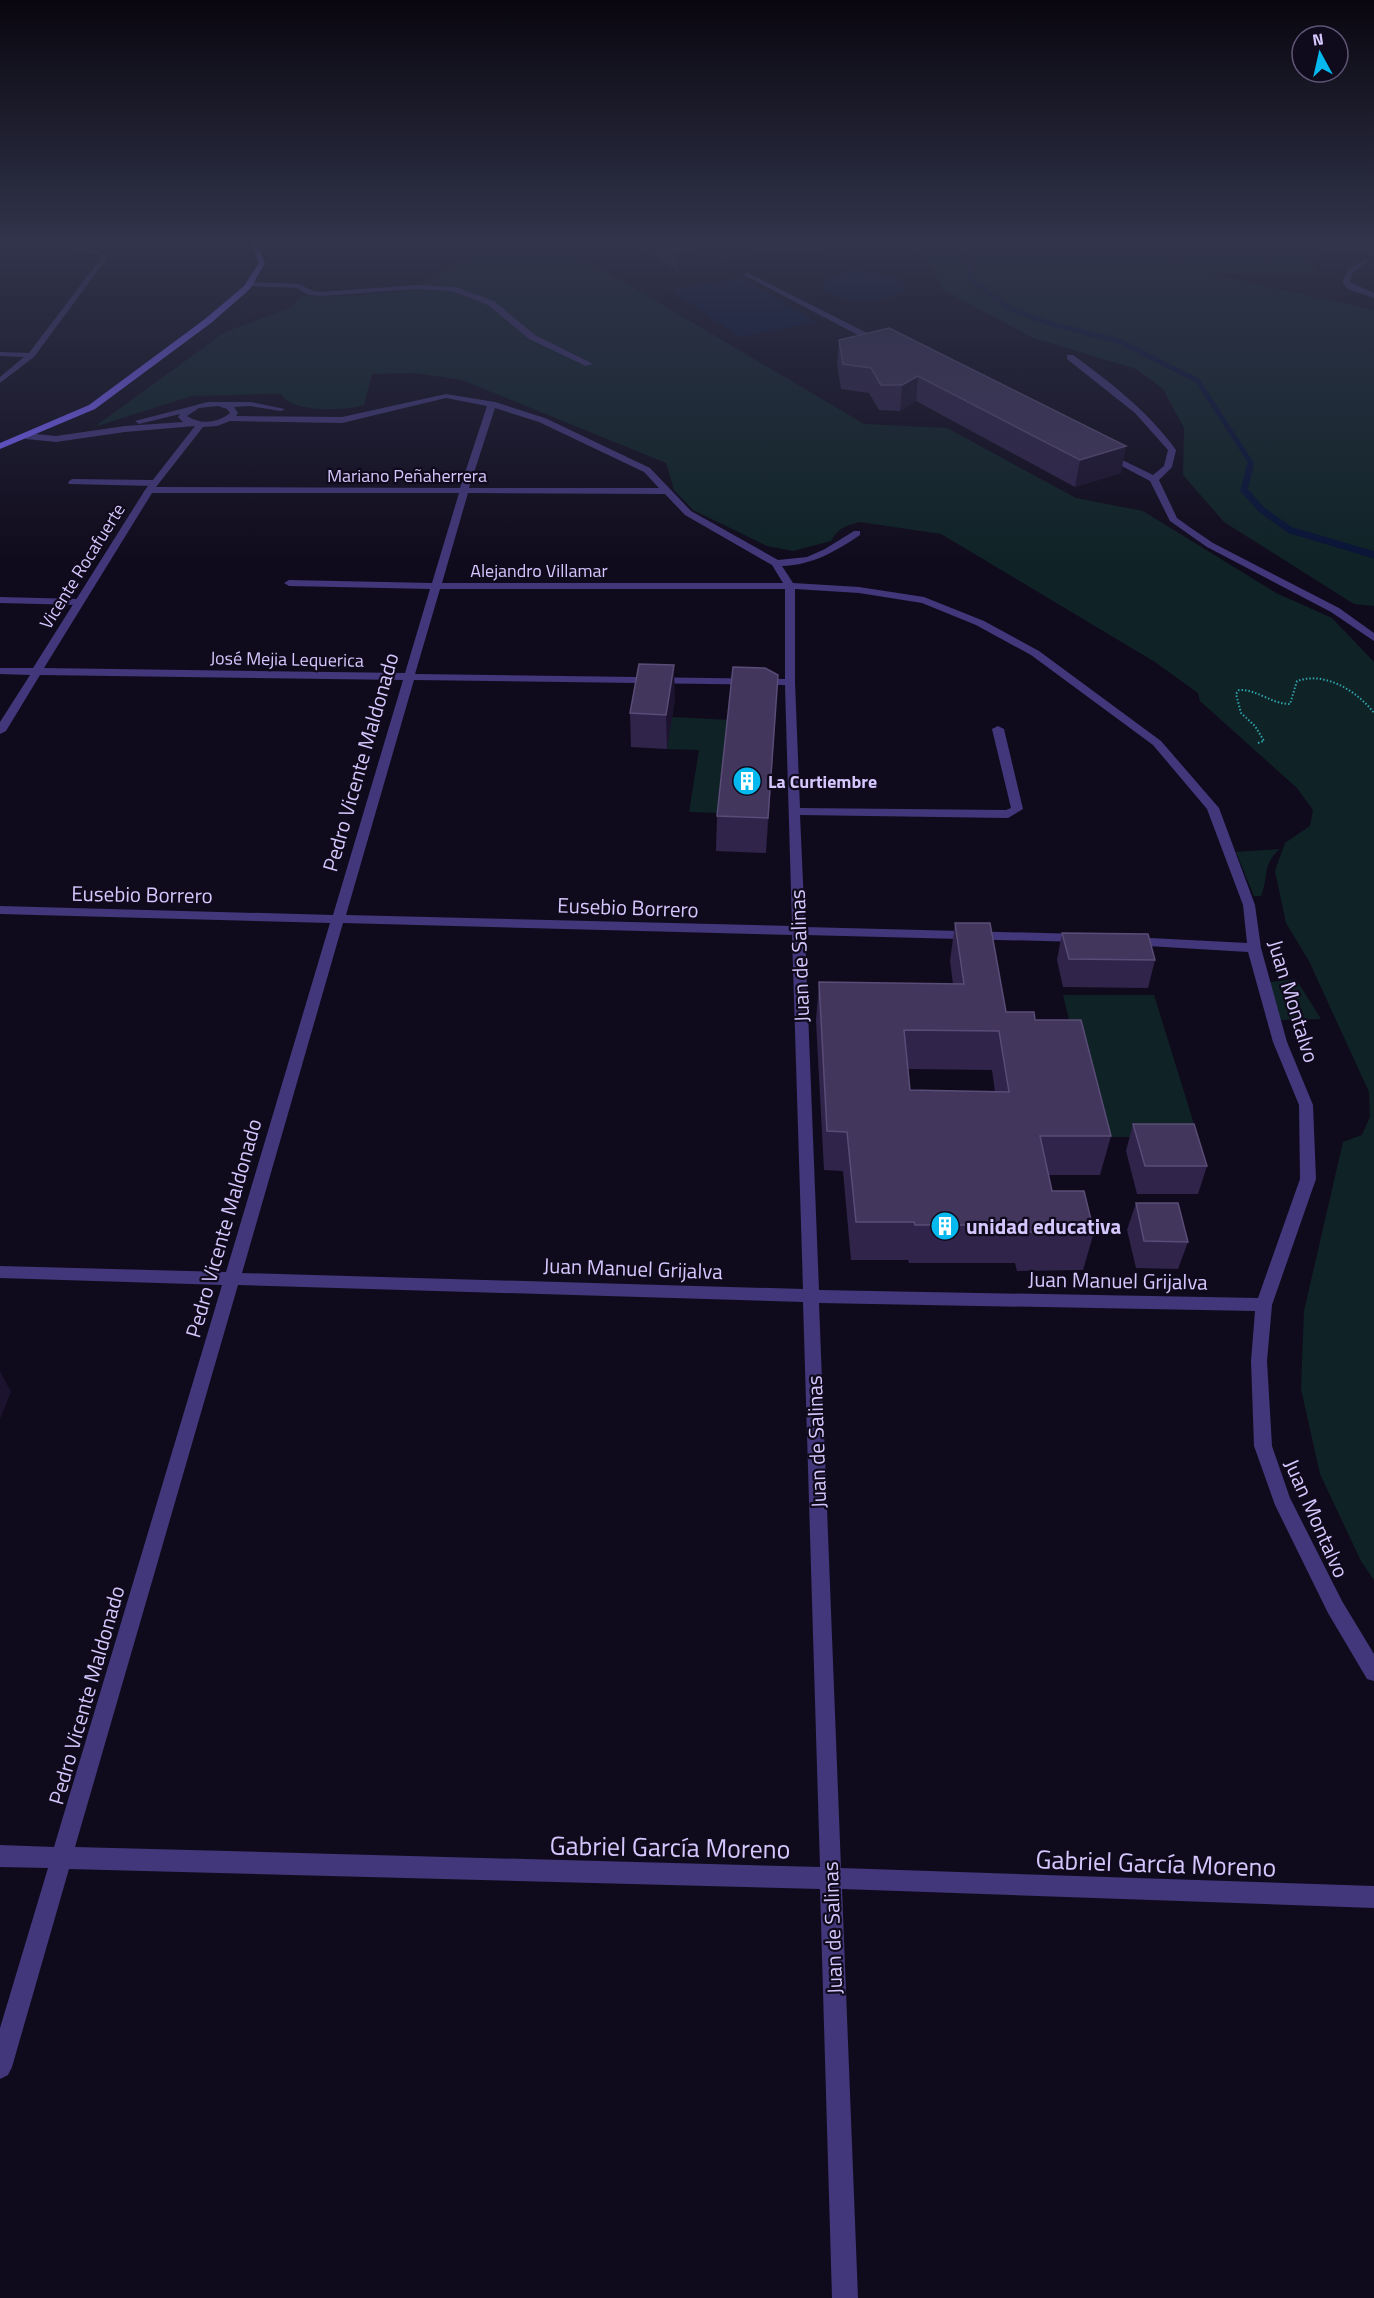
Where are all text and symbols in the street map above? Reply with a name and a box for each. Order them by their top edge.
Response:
north arrow [1290,24,1350,84]
text: N [1311,26,1325,52]
street label: Mariano Peñaherrera [327,462,487,489]
street label: Vicente Rocafuerte [32,498,132,634]
street label: Alejandro Villamar [470,557,608,584]
street label: José Mejia Lequerica [210,644,364,674]
street label: Pedro Vicente Maldonado [313,649,407,875]
building icon: La Curtiembre [731,765,763,797]
place label: La Curtiembre [768,768,877,795]
street label: Eusebio Borrero [71,877,213,911]
street label: Eusebio Borrero [557,889,699,925]
street label: Juan de Salinas [781,889,817,1023]
street label: Juan Montalvo [1260,935,1328,1067]
street label: Pedro Vicente Maldonado [176,1115,270,1341]
building icon: unidad educativa [929,1210,961,1242]
place label: unidad educativa [966,1210,1121,1242]
street label: Juan Manuel Grijalva [543,1249,724,1287]
street label: Juan Manuel Grijalva [1028,1262,1209,1298]
street label: Juan de Salinas [798,1375,834,1509]
street label: Juan Montalvo [1277,1453,1357,1583]
street label: Pedro Vicente Maldonado [39,1582,133,1808]
street label: Gabriel García Moreno [549,1825,791,1869]
street label: Gabriel García Moreno [1035,1839,1277,1887]
street label: Juan de Salinas [814,1861,850,1995]

